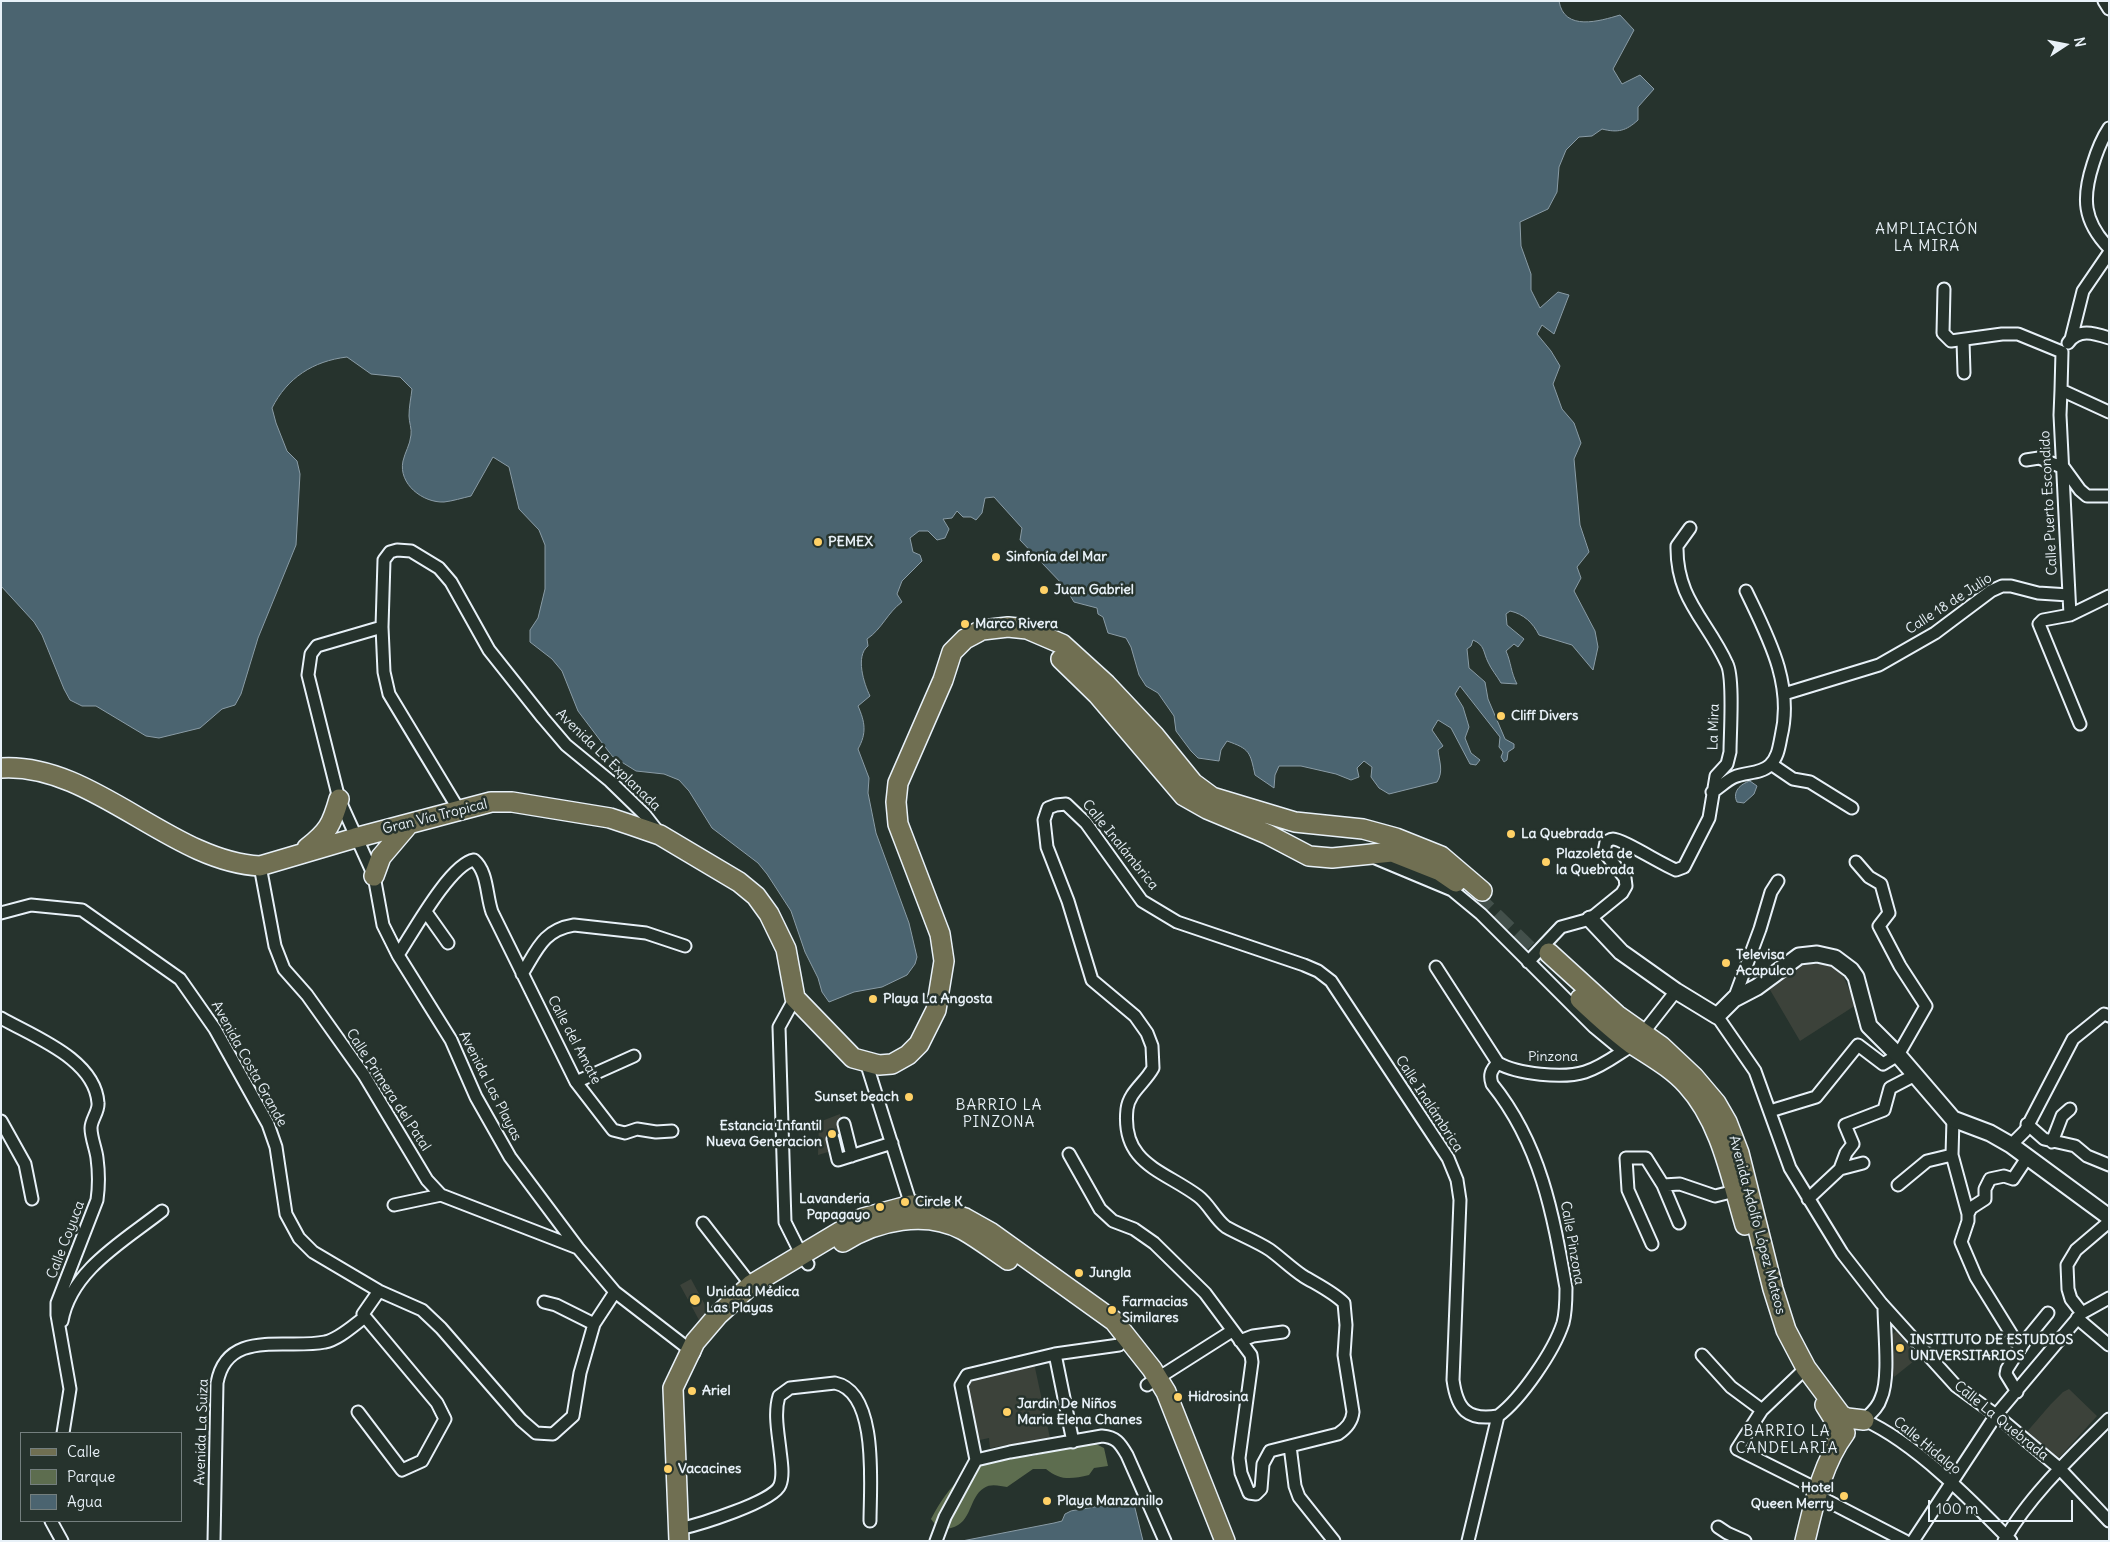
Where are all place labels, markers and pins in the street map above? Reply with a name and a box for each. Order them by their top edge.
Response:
place label: PEMEX [828,534,873,550]
marker: PEMEX [812,536,824,548]
place label: Sinfonía del Mar [1006,549,1107,565]
marker: Sinfonía del Mar [990,551,1002,563]
place label: Juan Gabriel [1054,582,1134,598]
marker: Juan Gabriel [1038,584,1050,596]
place label: Marco Rivera [975,616,1058,632]
marker: Marco Rivera [959,618,971,630]
place label: Cliff Divers [1511,708,1578,724]
marker: Cliff Divers [1495,710,1507,722]
place label: La Quebrada [1521,826,1604,842]
marker: La Quebrada [1505,828,1517,840]
place label: Plazoleta de la Quebrada [1556,846,1634,879]
marker: Plazoleta de la Quebrada [1540,856,1552,868]
place label: Televisa Acapulco [1736,947,1794,980]
marker: Televisa Acapulco [1720,957,1732,969]
place label: Playa La Angosta [883,991,992,1007]
marker: Playa La Angosta [867,993,879,1005]
place label: Sunset beach [815,1089,899,1105]
marker: Sunset beach [903,1091,915,1103]
place label: Estancia Infantil Nueva Generacion [706,1118,822,1150]
marker: Estancia Infantil Nueva Generacion [826,1128,838,1140]
place label: Lavanderia Papagayo [799,1191,870,1224]
place label: Circle K [915,1194,963,1210]
marker: Circle K [899,1196,911,1208]
marker: Lavanderia Papagayo [874,1201,886,1213]
place label: Jungla [1089,1265,1131,1281]
marker: Jungla [1073,1267,1085,1279]
place label: Unidad Médica Las Playas [706,1284,800,1316]
marker: Unidad Médica Las Playas [688,1293,702,1307]
place label: Farmacias Similares [1122,1294,1188,1326]
marker: Farmacias Similares [1106,1304,1118,1316]
place label: INSTITUTO DE ESTUDIOS UNIVERSITARIOS [1910,1332,2073,1364]
marker: INSTITUTO DE ESTUDIOS UNIVERSITARIOS [1894,1342,1906,1354]
place label: Ariel [702,1383,731,1399]
marker: Ariel [686,1385,698,1397]
place label: Hidrosina [1188,1389,1248,1405]
marker: Hidrosina [1172,1391,1184,1403]
place label: Jardin De Niños Maria Elena Chanes [1017,1396,1142,1428]
marker: Jardin De Niños Maria Elena Chanes [1001,1406,1013,1418]
place label: Vacacines [678,1461,741,1477]
marker: Vacacines [662,1463,674,1475]
place label: Hotel Queen Merry [1751,1480,1834,1512]
marker: Hotel Queen Merry [1838,1490,1850,1502]
place label: Playa Manzanillo [1057,1493,1163,1509]
marker: Playa Manzanillo [1041,1495,1053,1507]

